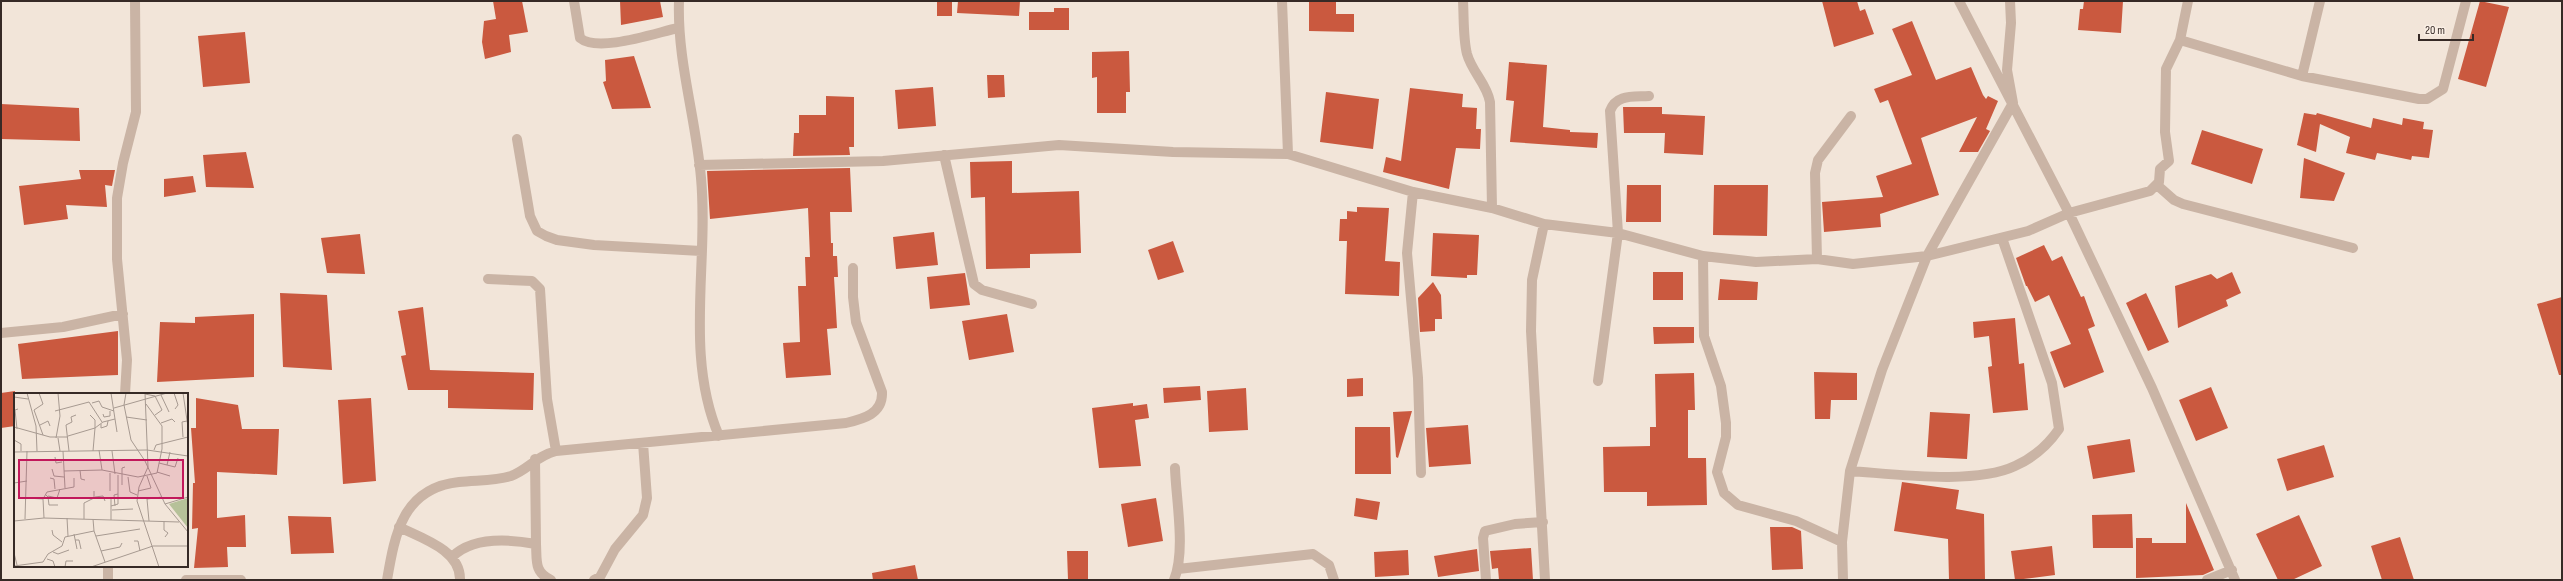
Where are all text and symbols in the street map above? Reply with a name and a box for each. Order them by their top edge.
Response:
scale bar [2419,16,2473,42]
text: 20 m [2425,23,2445,38]
inset map [14,393,188,567]

